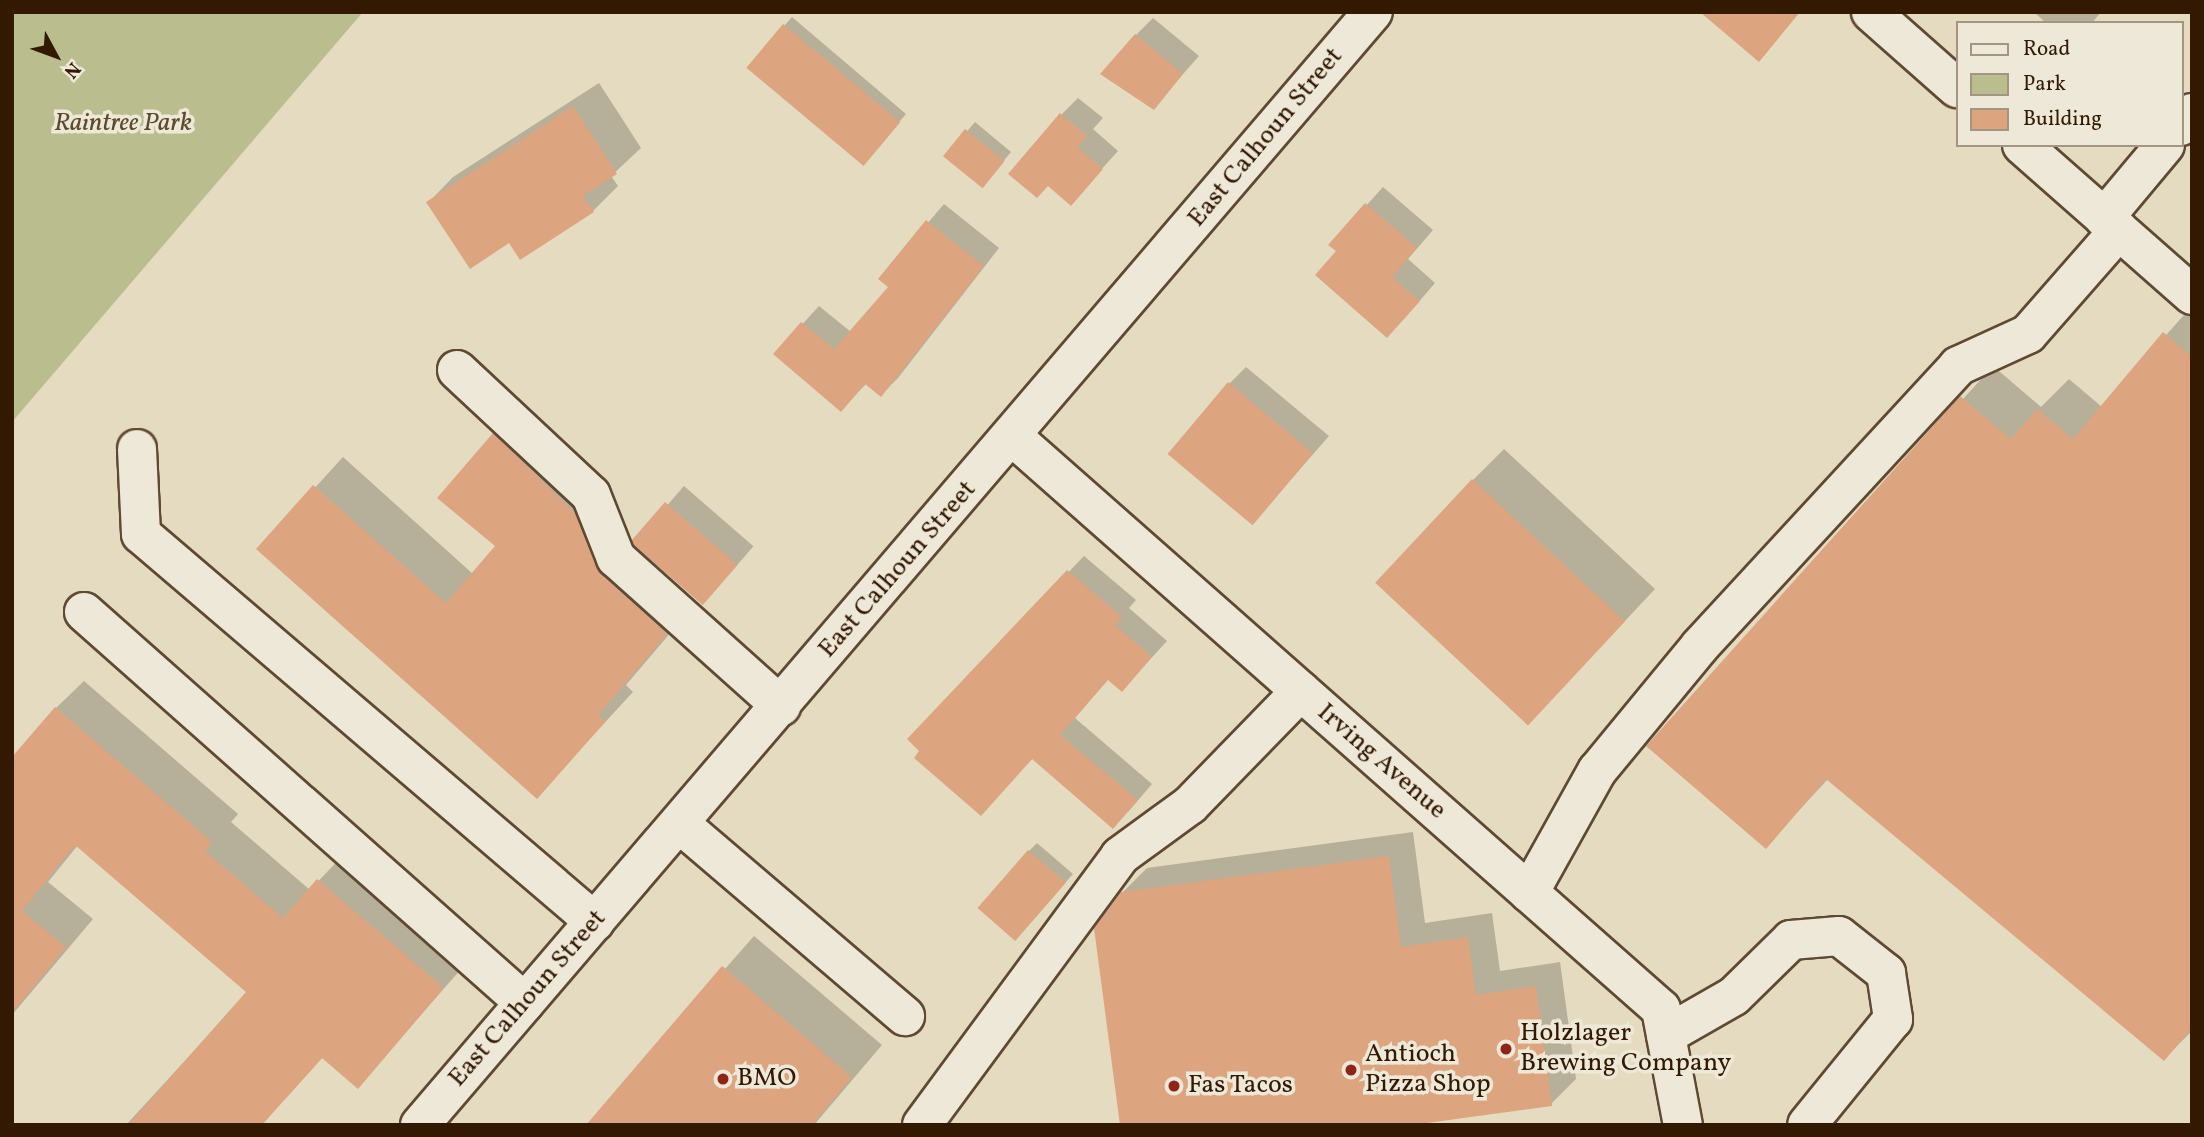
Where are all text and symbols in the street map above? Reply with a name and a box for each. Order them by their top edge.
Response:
north arrow [21,21,91,91]
legend [1955,21,2183,147]
text: Road [2023,35,2070,64]
street label: East Calhoun Street [1182,42,1350,234]
text: N [58,56,86,84]
text: Park [2023,70,2066,99]
text: Building [2023,105,2102,134]
park label: Raintree Park [54,108,192,140]
street label: East Calhoun Street [813,475,983,665]
street label: Irving Avenue [1310,698,1452,826]
street label: East Calhoun Street [443,904,613,1094]
place label: Holzlager Brewing Company [1520,1018,1731,1080]
place label: Antioch Pizza Shop [1365,1039,1491,1100]
marker: Holzlager Brewing Company [1498,1041,1514,1057]
marker: Antioch Pizza Shop [1343,1062,1359,1078]
place label: BMO [737,1063,796,1095]
place label: Fas Tacos [1188,1070,1294,1102]
marker: BMO [715,1071,731,1087]
marker: Fas Tacos [1166,1078,1182,1094]

